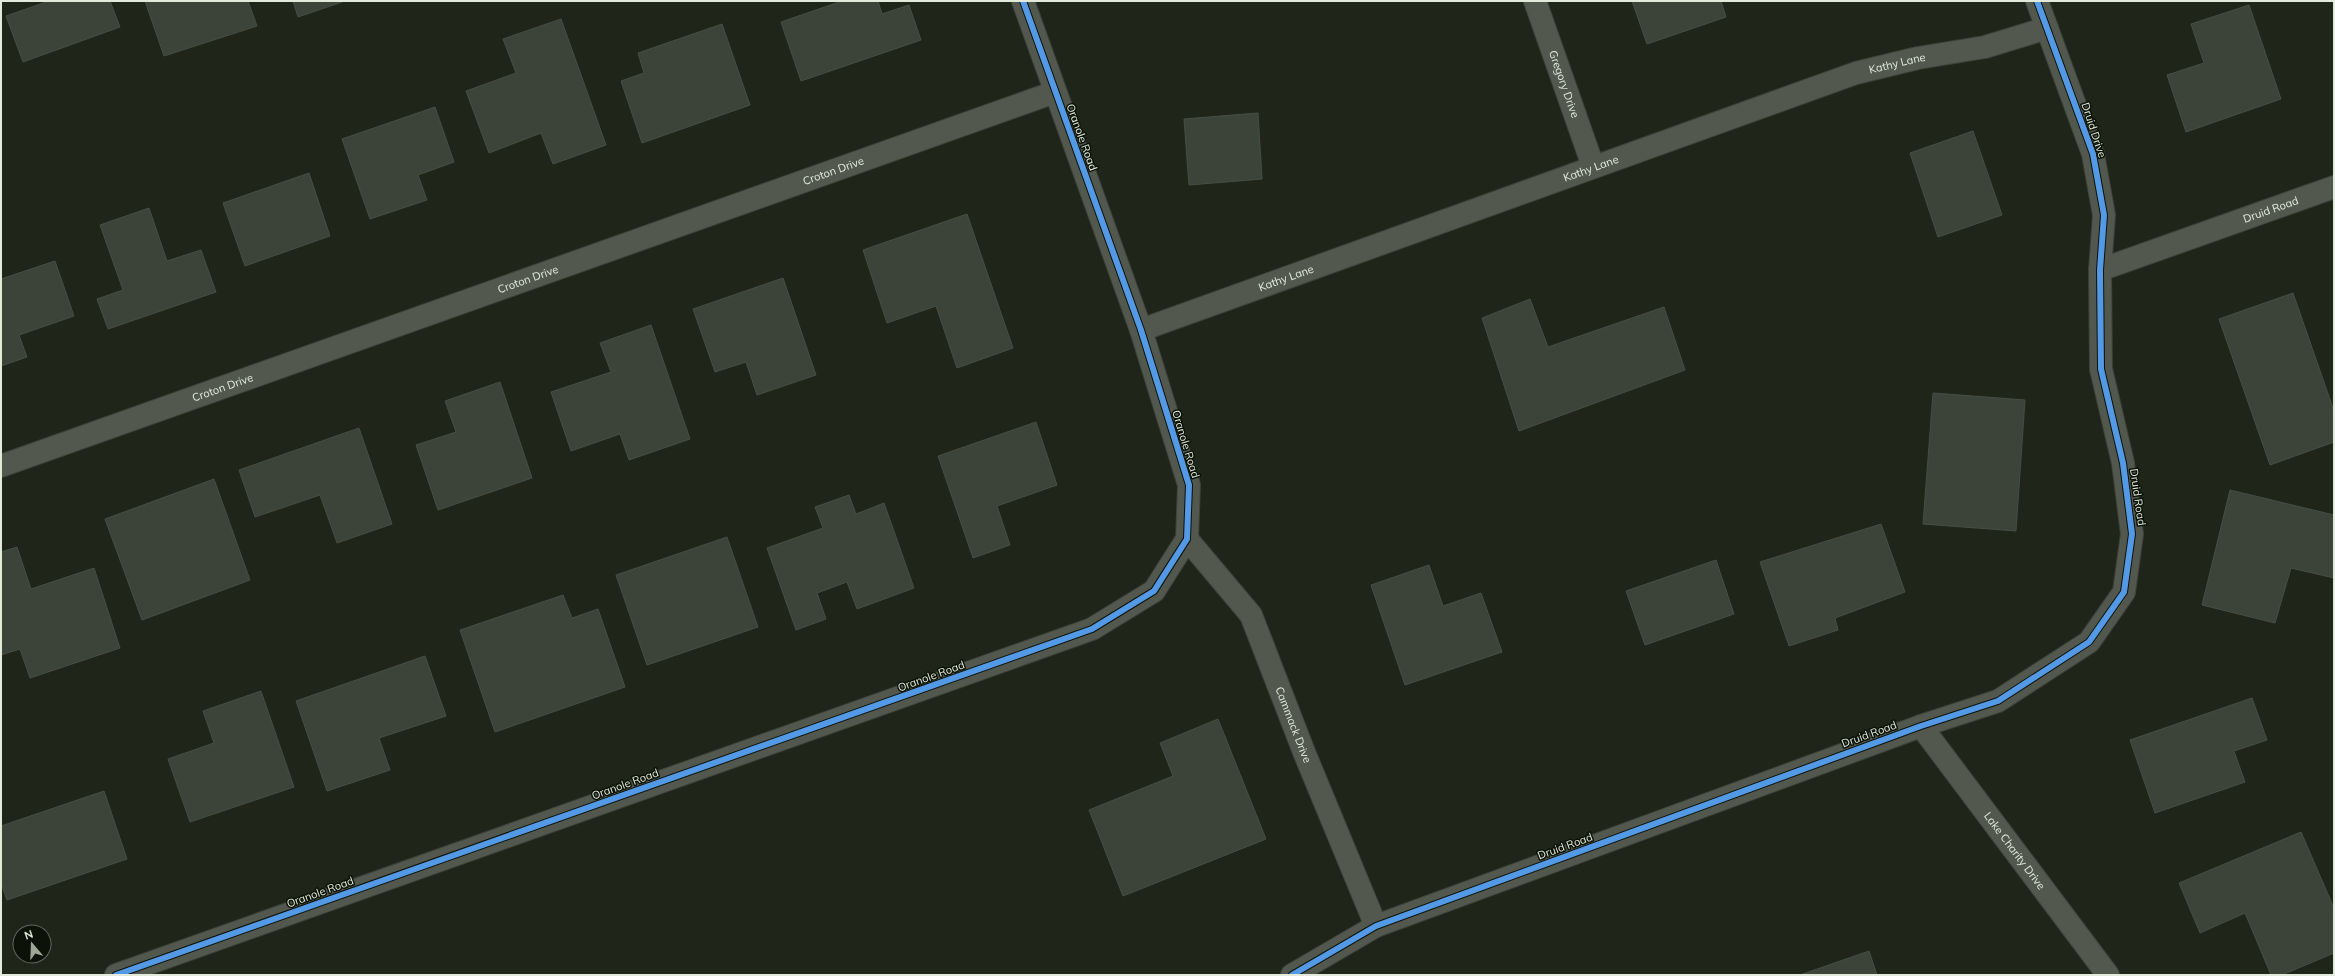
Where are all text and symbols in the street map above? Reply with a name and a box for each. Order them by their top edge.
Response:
street label: Gregory Drive [1546,48,1582,120]
street label: Kathy Lane [1867,50,1926,77]
street label: Druid Drive [2079,101,2110,159]
street label: Oranole Road [1063,102,1101,172]
street label: Kathy Lane [1561,152,1620,185]
street label: Croton Drive [801,153,866,188]
street label: Druid Road [2241,193,2300,226]
street label: Croton Drive [495,262,560,296]
street label: Kathy Lane [1256,262,1315,294]
street label: Croton Drive [190,370,255,405]
street label: Oranole Road [1169,408,1203,480]
street label: Druid Road [2127,467,2149,527]
street label: Oranole Road [896,657,966,695]
street label: Cammack Drive [1272,685,1315,765]
street label: Druid Road [1840,718,1898,750]
street label: Oranole Road [590,765,660,803]
street label: Lake Charity Drive [1981,809,2048,892]
street label: Druid Road [1536,830,1594,862]
street label: Oranole Road [285,873,355,911]
north arrow [12,924,52,964]
text: N [23,927,35,943]

